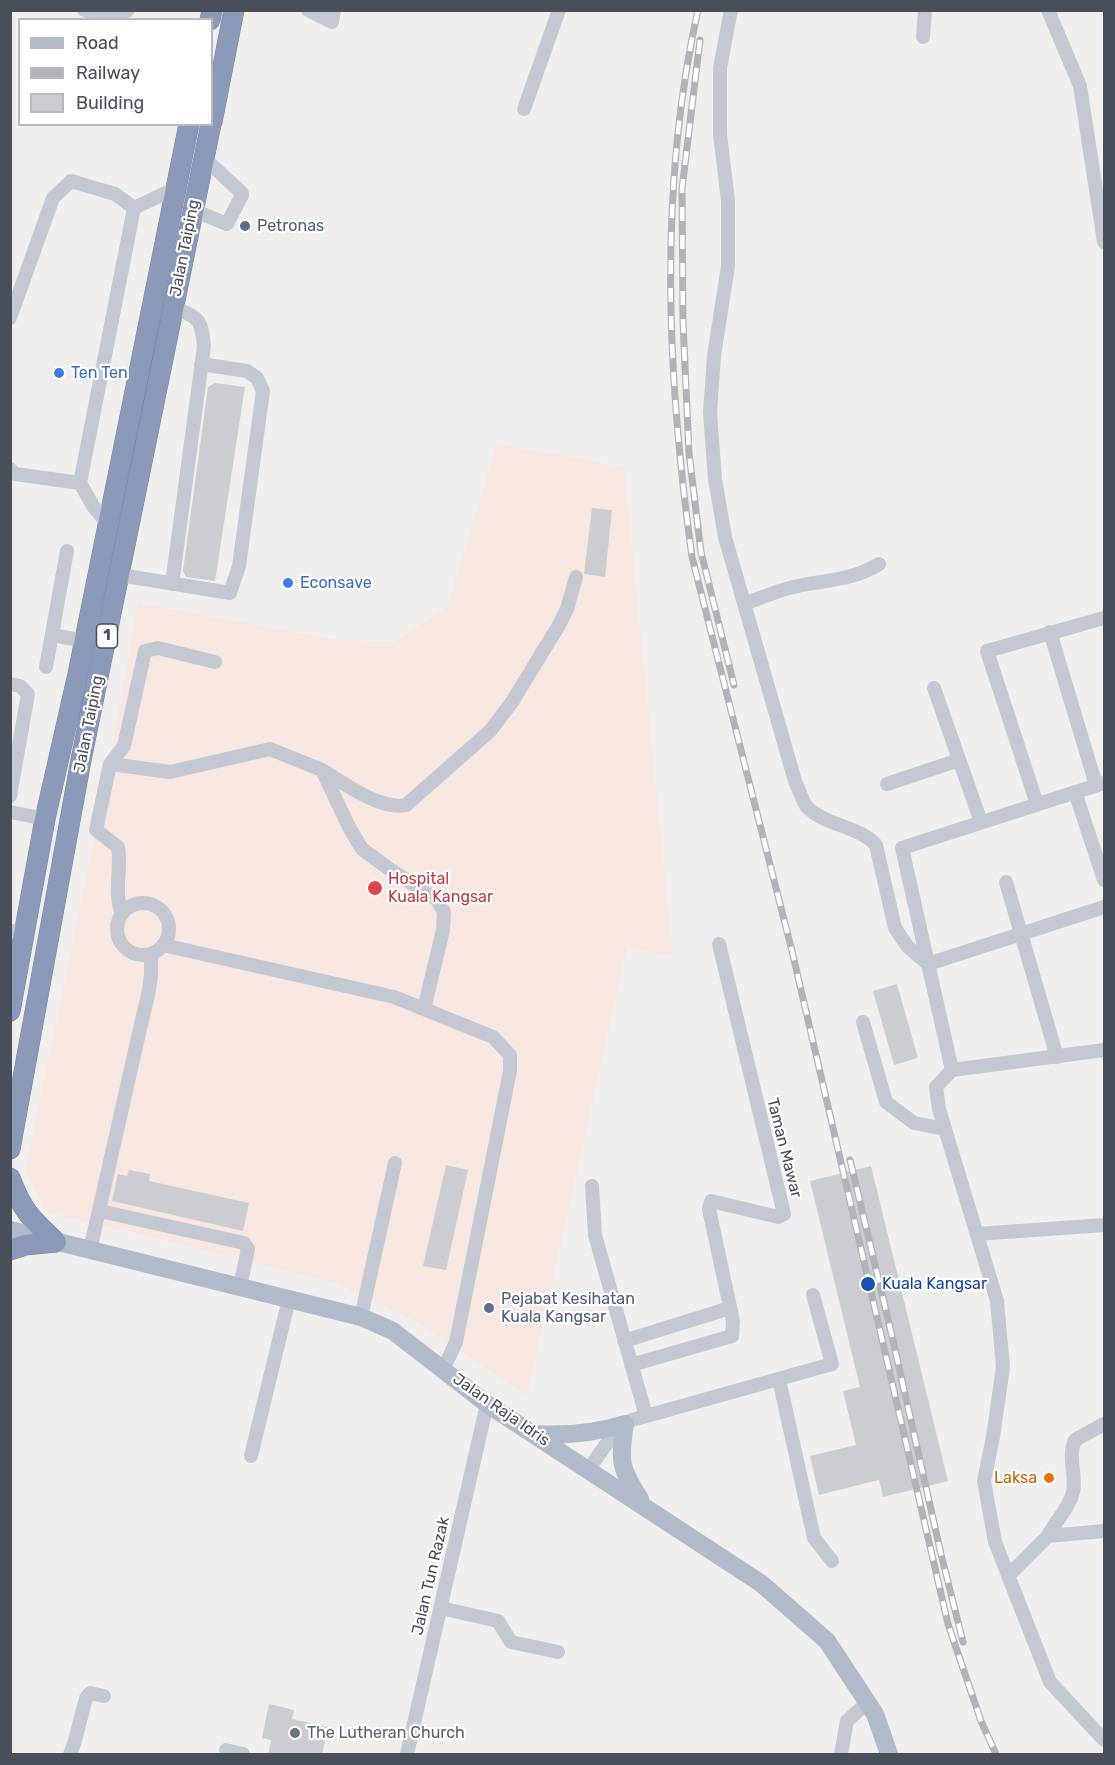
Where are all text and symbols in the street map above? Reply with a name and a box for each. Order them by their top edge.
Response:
legend [18,18,213,126]
text: Road [76,32,119,54]
text: Railway [76,62,140,84]
text: Building [76,92,144,114]
street label: Jalan Taiping [166,198,204,298]
place label: Petronas [257,216,324,236]
marker: Petronas [238,219,252,233]
place label: Ten Ten [71,363,128,383]
marker: Ten Ten [52,366,66,380]
place label: Econsave [300,573,372,593]
marker: Econsave [281,576,295,590]
road number: 1 [96,624,118,648]
street label: Jalan Taiping [70,674,108,774]
place label: Hospital Kuala Kangsar [388,869,493,907]
marker: Hospital Kuala Kangsar [366,879,384,897]
street label: Taman Mawar [762,1096,806,1200]
place label: Kuala Kangsar [882,1274,987,1294]
marker: Kuala Kangsar [859,1275,877,1293]
place label: Pejabat Kesihatan Kuala Kangsar [501,1289,635,1327]
marker: Pejabat Kesihatan Kuala Kangsar [482,1301,496,1315]
street label: Jalan Raja Idris [449,1370,553,1450]
place label: Laksa [994,1468,1037,1488]
marker: Laksa [1042,1471,1056,1485]
street label: Jalan Tun Razak [408,1515,454,1637]
place label: The Lutheran Church [307,1723,465,1743]
marker: The Lutheran Church [288,1726,302,1740]

